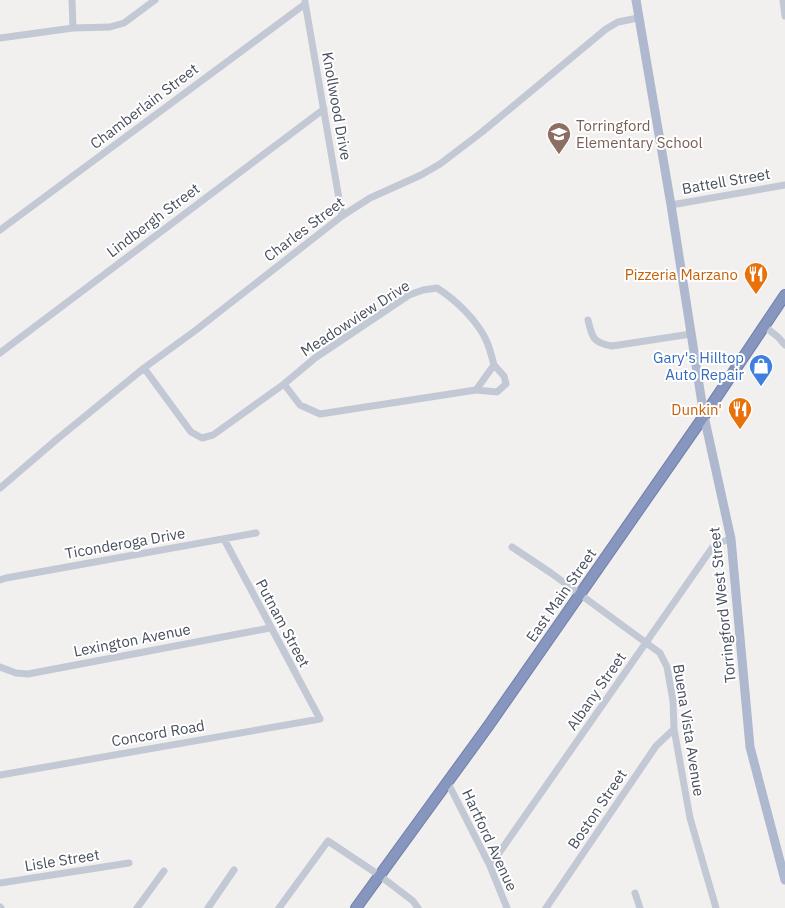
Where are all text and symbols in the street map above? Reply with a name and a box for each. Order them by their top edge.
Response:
street label: Knollwood Drive [318,50,356,162]
street label: Chamberlain Street [86,59,202,153]
place label: Torringford Elementary School [576,116,703,152]
school or university icon: Torringford Elementary School [546,121,572,155]
street label: Battell Street [680,164,772,198]
street label: Lindbergh Street [103,179,203,261]
street label: Charles Street [260,193,348,265]
restaurant icon: Pizzeria Marzano [743,261,769,295]
place label: Pizzeria Marzano [625,265,738,284]
street label: Meadowview Drive [297,276,413,360]
place label: Gary's Hilltop Auto Repair [653,348,744,384]
shop icon: Gary's Hilltop Auto Repair [748,353,774,387]
restaurant icon: Dunkin' [727,396,753,430]
place label: Dunkin' [671,400,722,419]
street label: Ticonderoga Drive [63,523,187,563]
street label: Torringford West Street [704,526,740,684]
street label: East Main Street [522,545,600,645]
street label: Putnam Street [252,576,314,670]
street label: Lexington Avenue [72,619,192,661]
street label: Albany Street [562,648,630,734]
street label: Buena Vista Avenue [669,663,709,797]
street label: Concord Road [110,715,206,751]
street label: Boston Street [563,765,631,853]
street label: Hartford Avenue [458,786,522,894]
street label: Lisle Street [23,845,101,875]

